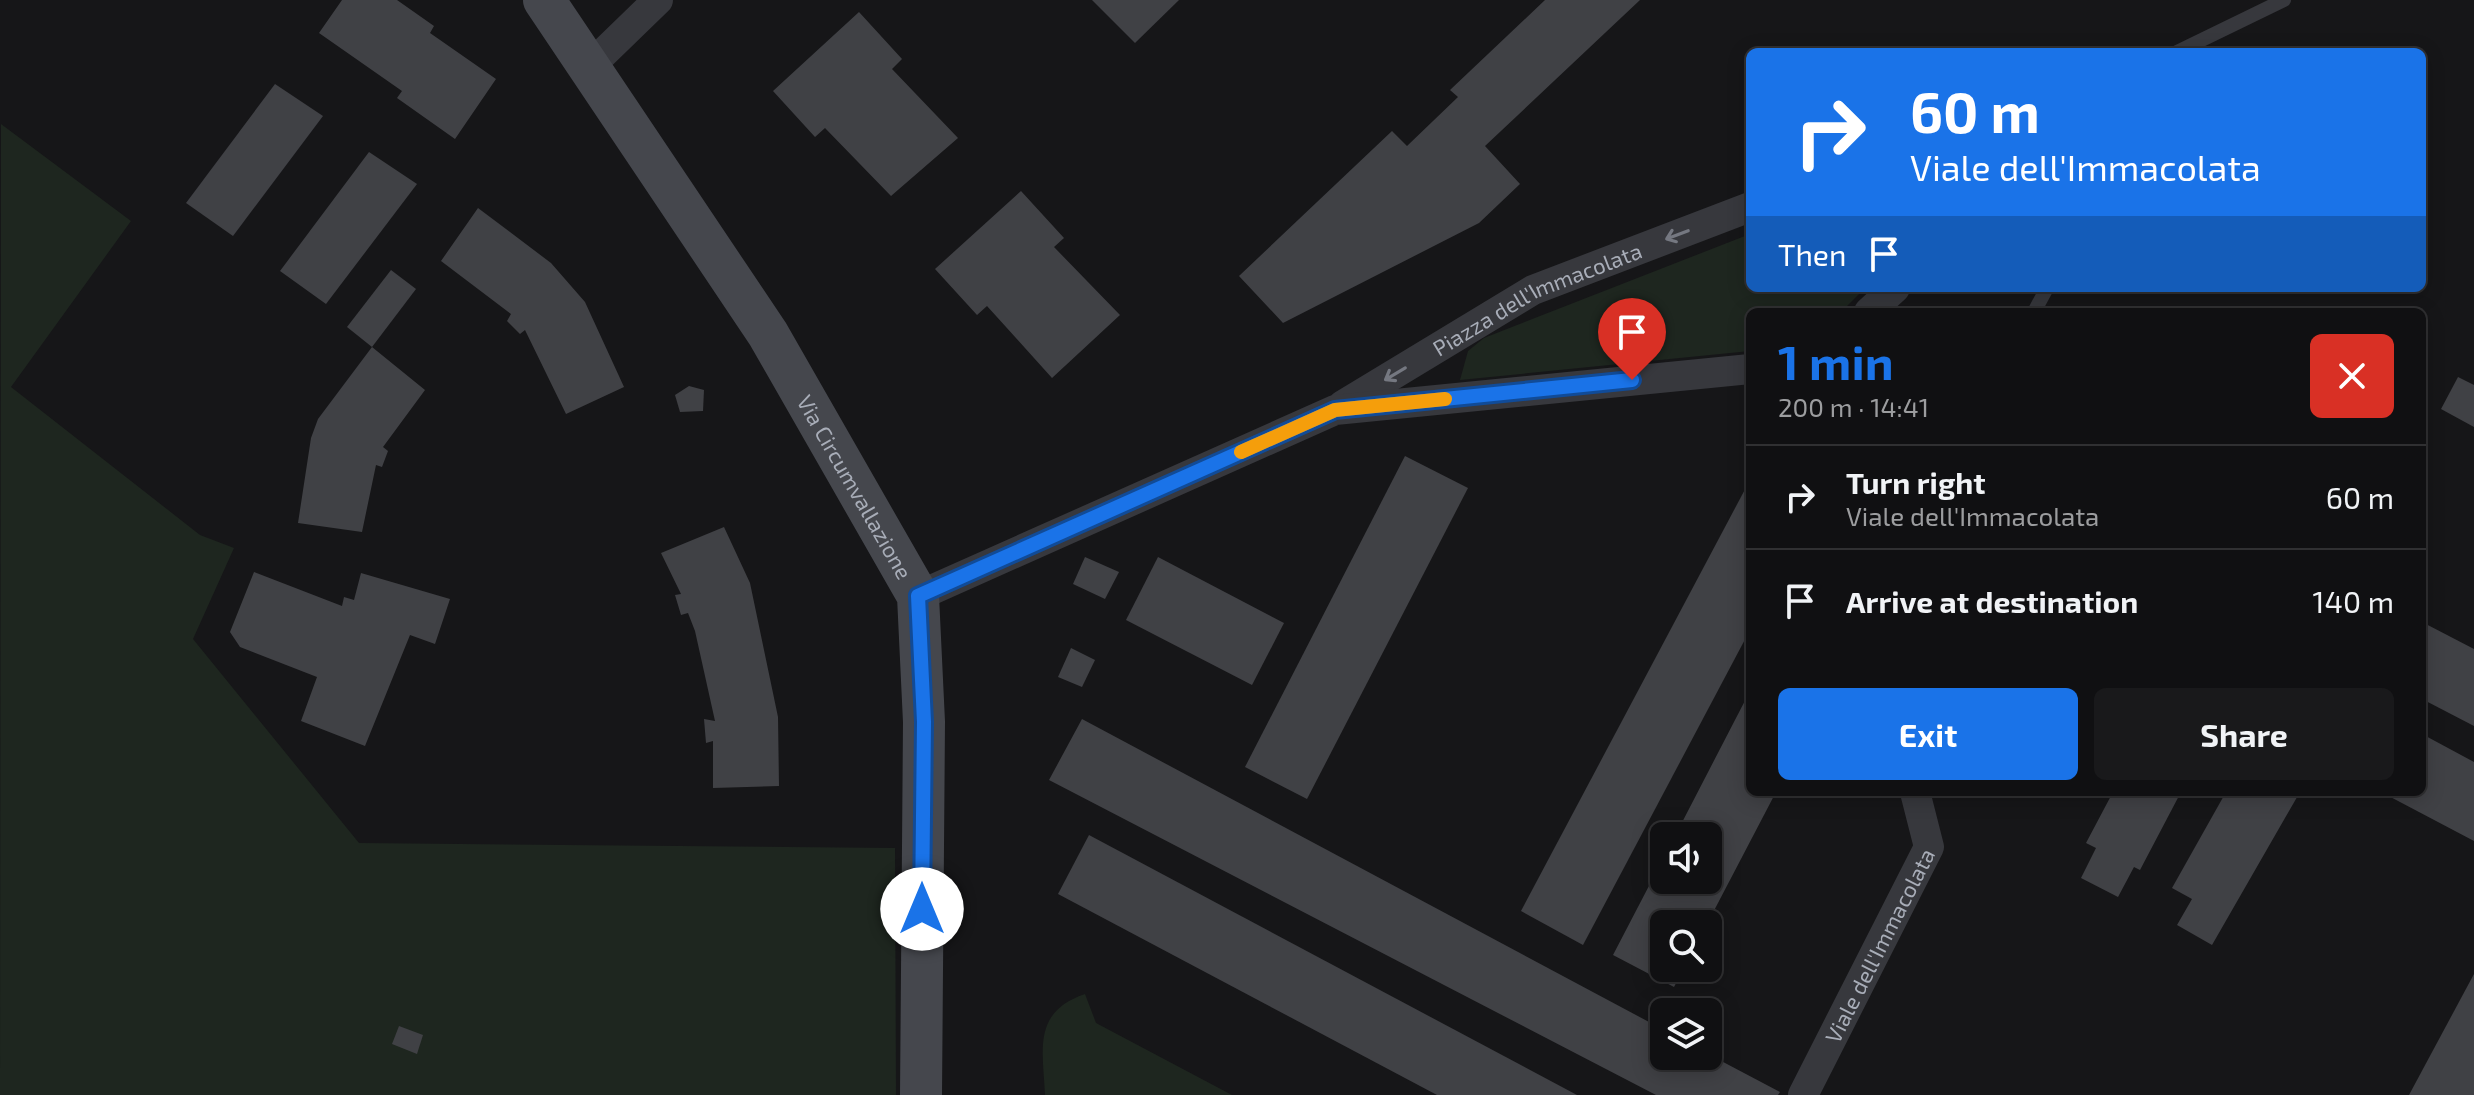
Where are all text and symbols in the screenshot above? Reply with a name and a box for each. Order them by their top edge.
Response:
text: 60 m [1910,77,2040,144]
icon: right [1778,80,1882,184]
text: Viale dell'Immacolata [1910,145,2261,188]
one-way arrow [1665,229,1690,243]
icon: arrive [1862,232,1906,276]
text: Then [1778,236,1846,272]
street label: Piazza dell'Immacolata [1428,237,1645,361]
pin [1598,298,1666,380]
icon: arrive [1610,310,1654,354]
text: 1 min [1778,332,1894,390]
button: close [2310,334,2394,418]
one-way arrow [1384,366,1407,382]
street label: Via Circumvallazione [792,390,918,583]
text: 200 m · 14:41 [1778,391,1929,422]
text: Turn right [1846,464,1986,500]
icon: right [1778,475,1822,519]
text: 60 m [2326,479,2394,515]
text: Viale dell'Immacolata [1846,500,2099,531]
icon: arrive [1778,579,1822,623]
text: Arrive at destination [1846,583,2138,619]
text: 140 m [2313,583,2394,619]
button: Exit [1778,688,2078,780]
button: Share [2094,688,2394,780]
map controls [1650,822,1722,1070]
button: sound [1650,822,1722,894]
street label: Viale dell'Immacolata [1819,844,1939,1047]
position arrow [880,867,964,951]
button: search [1650,910,1722,982]
button: layers [1650,998,1722,1070]

